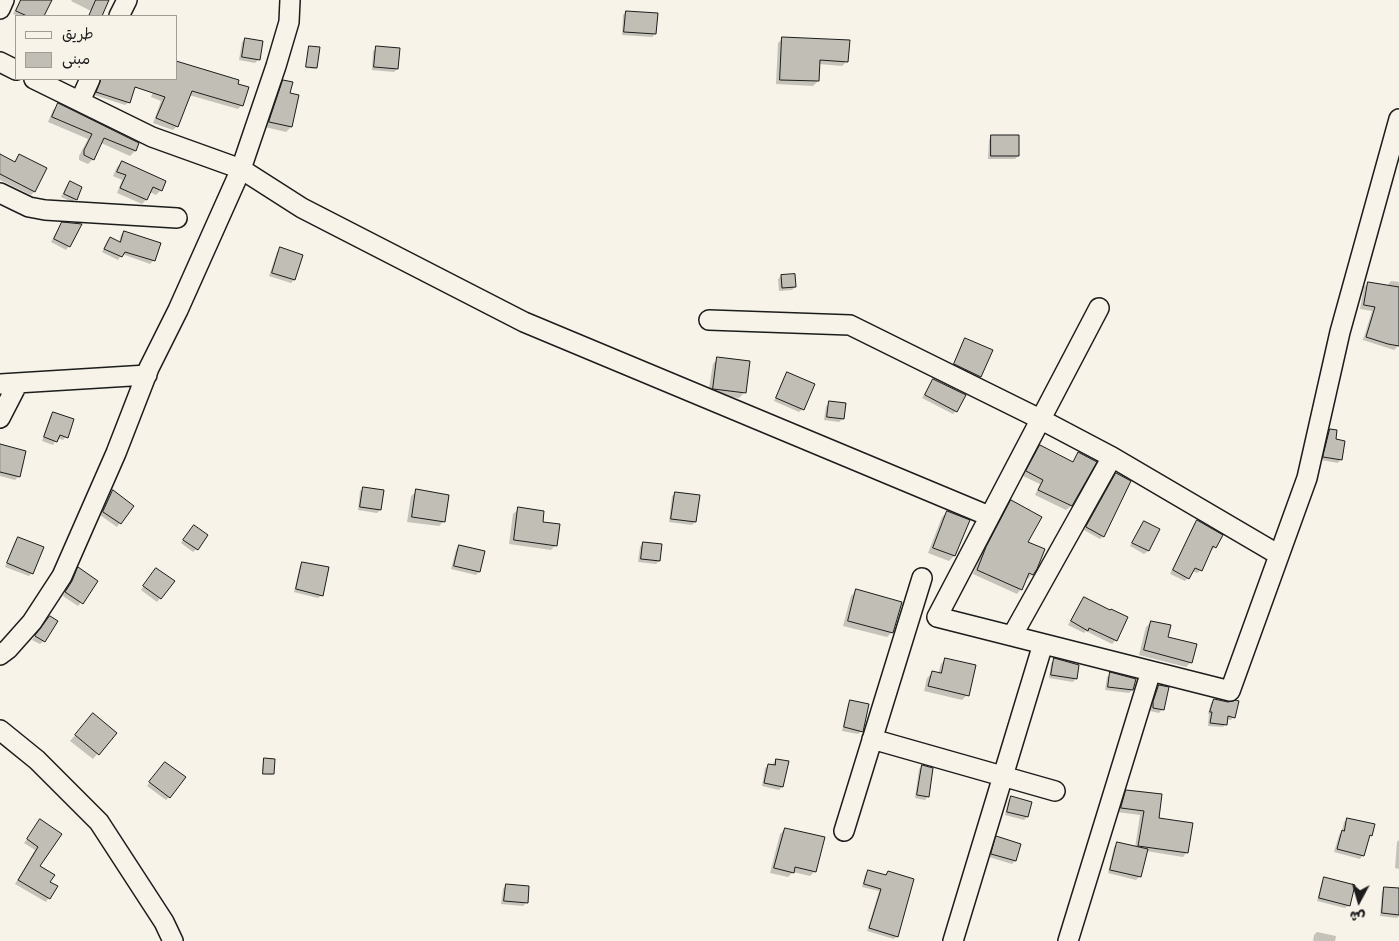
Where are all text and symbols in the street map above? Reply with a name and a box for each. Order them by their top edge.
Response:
legend [15,15,178,80]
text: طريق [62,24,94,45]
text: مبنى [62,49,90,70]
north arrow [1334,876,1384,926]
text: ش [1349,905,1366,927]

